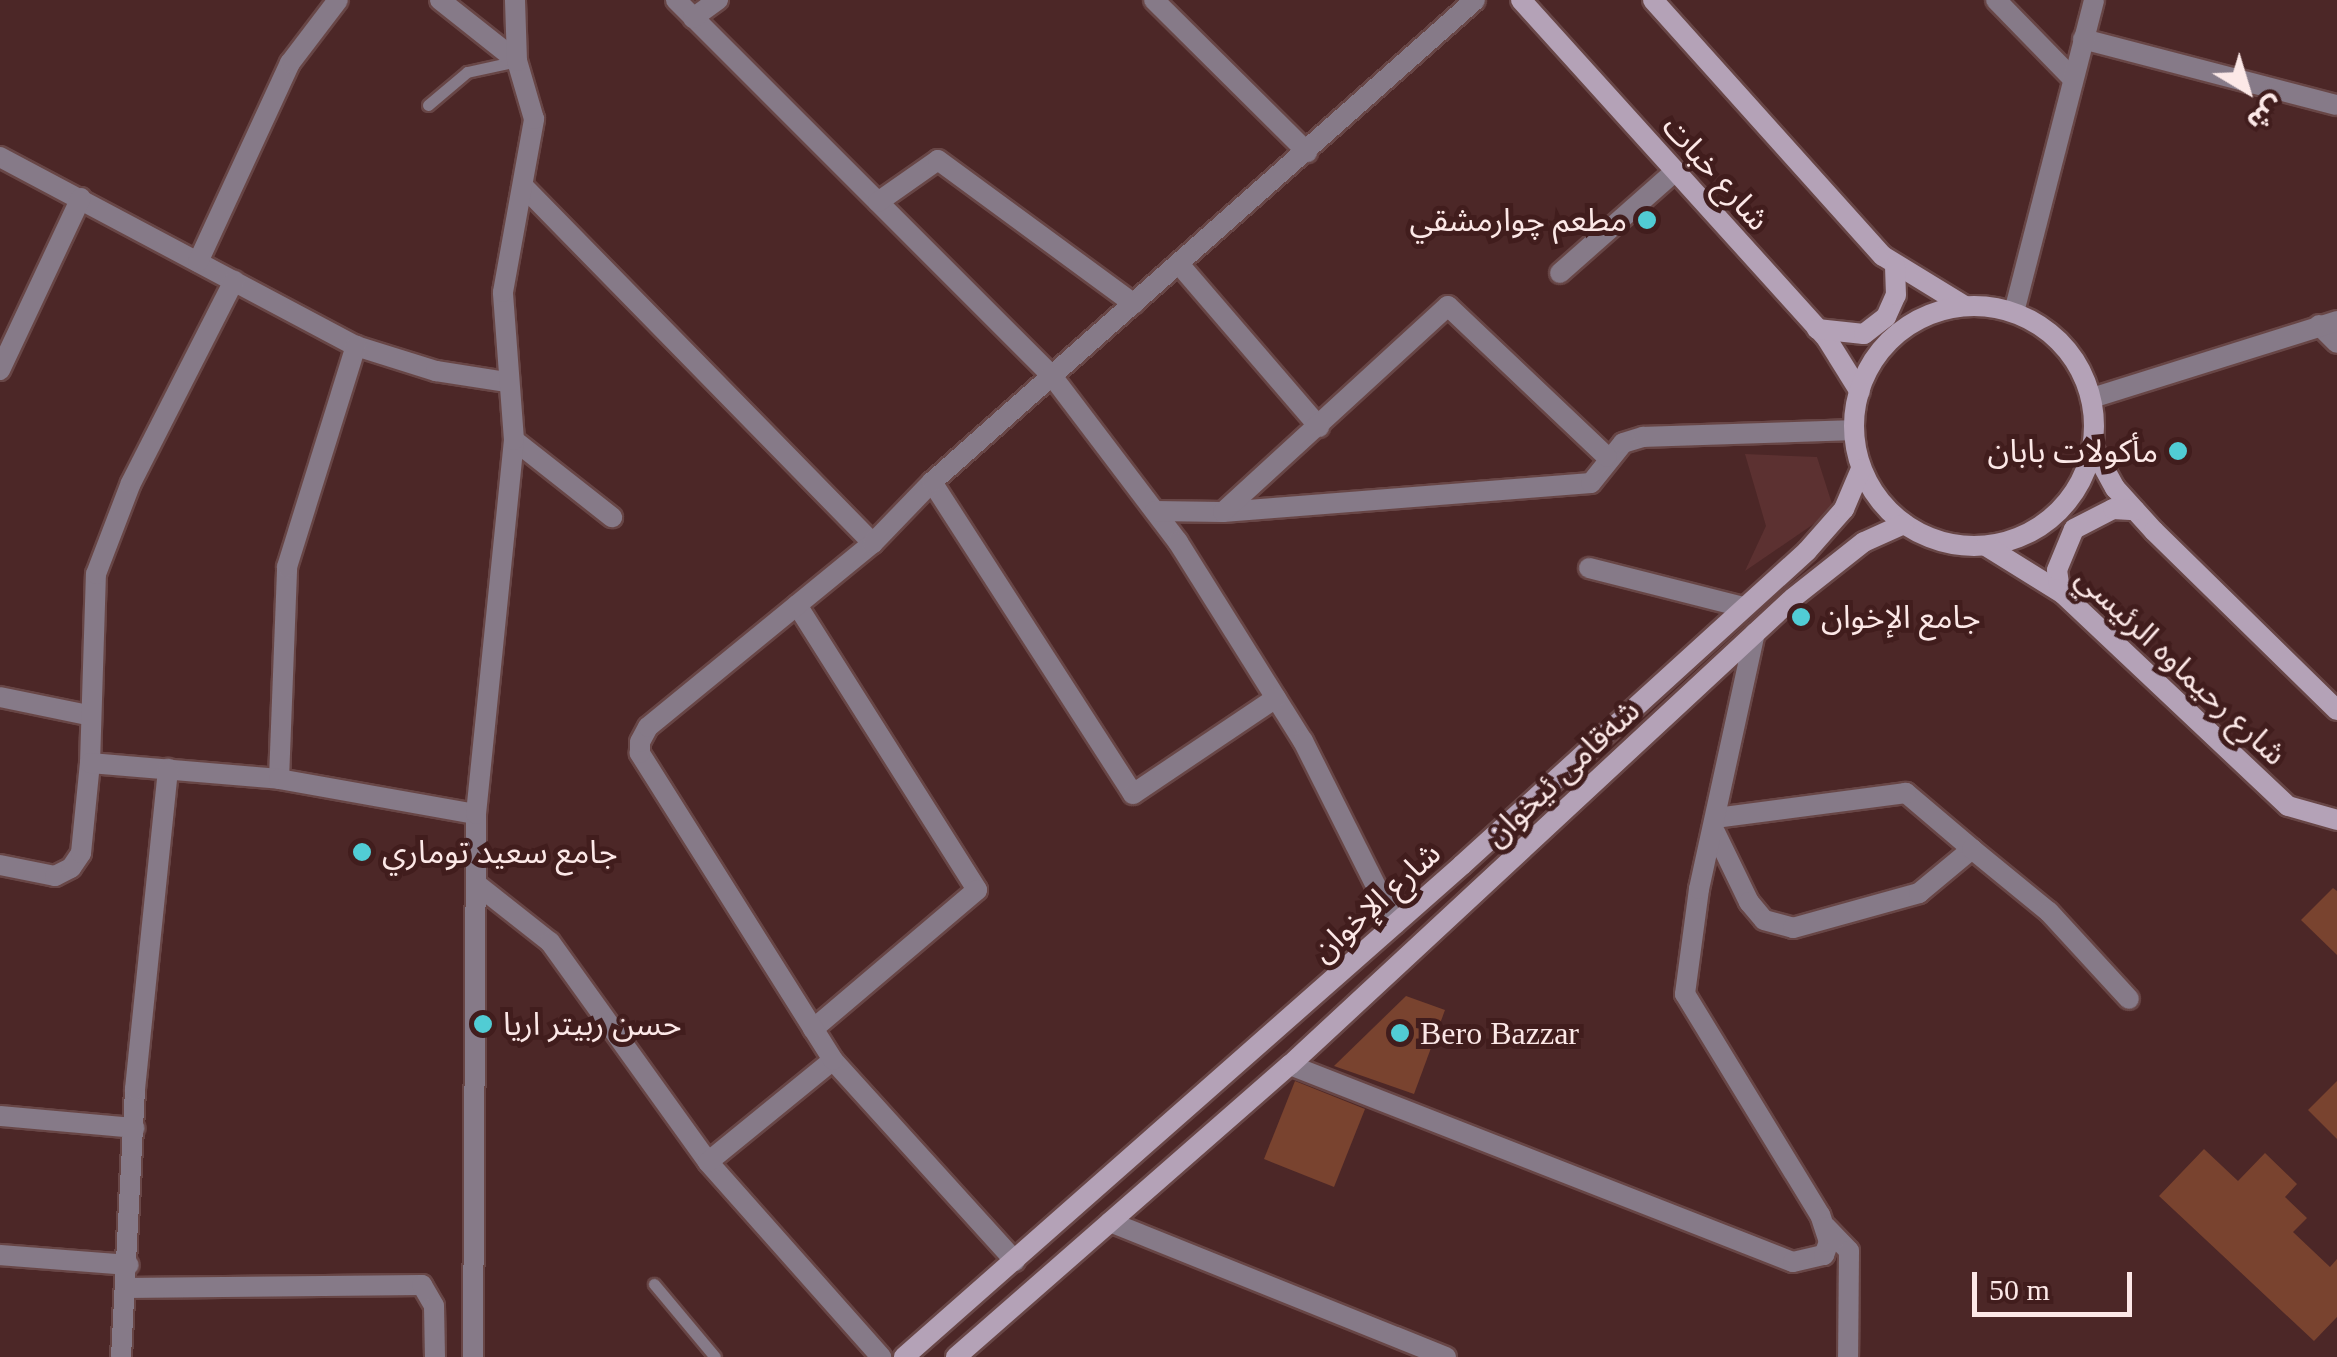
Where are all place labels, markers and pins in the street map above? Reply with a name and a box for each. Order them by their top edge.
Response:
place label: مطعم چوارمشقي [1409,201,1627,239]
marker: مطعم چوارمشقي [1636,209,1658,231]
place label: مأكولات بابان [1988,432,2158,470]
marker: مأكولات بابان [2167,440,2189,462]
place label: جامع الإخوان [1821,598,1981,636]
marker: جامع الإخوان [1790,606,1812,628]
place label: جامع سعيد توماري [382,833,618,871]
marker: جامع سعيد توماري [351,841,373,863]
place label: حسن ربيتر اريا [503,1005,682,1043]
marker: حسن ربيتر اريا [472,1013,494,1035]
place label: Bero Bazzar [1420,1014,1579,1052]
marker: Bero Bazzar [1389,1022,1411,1044]

